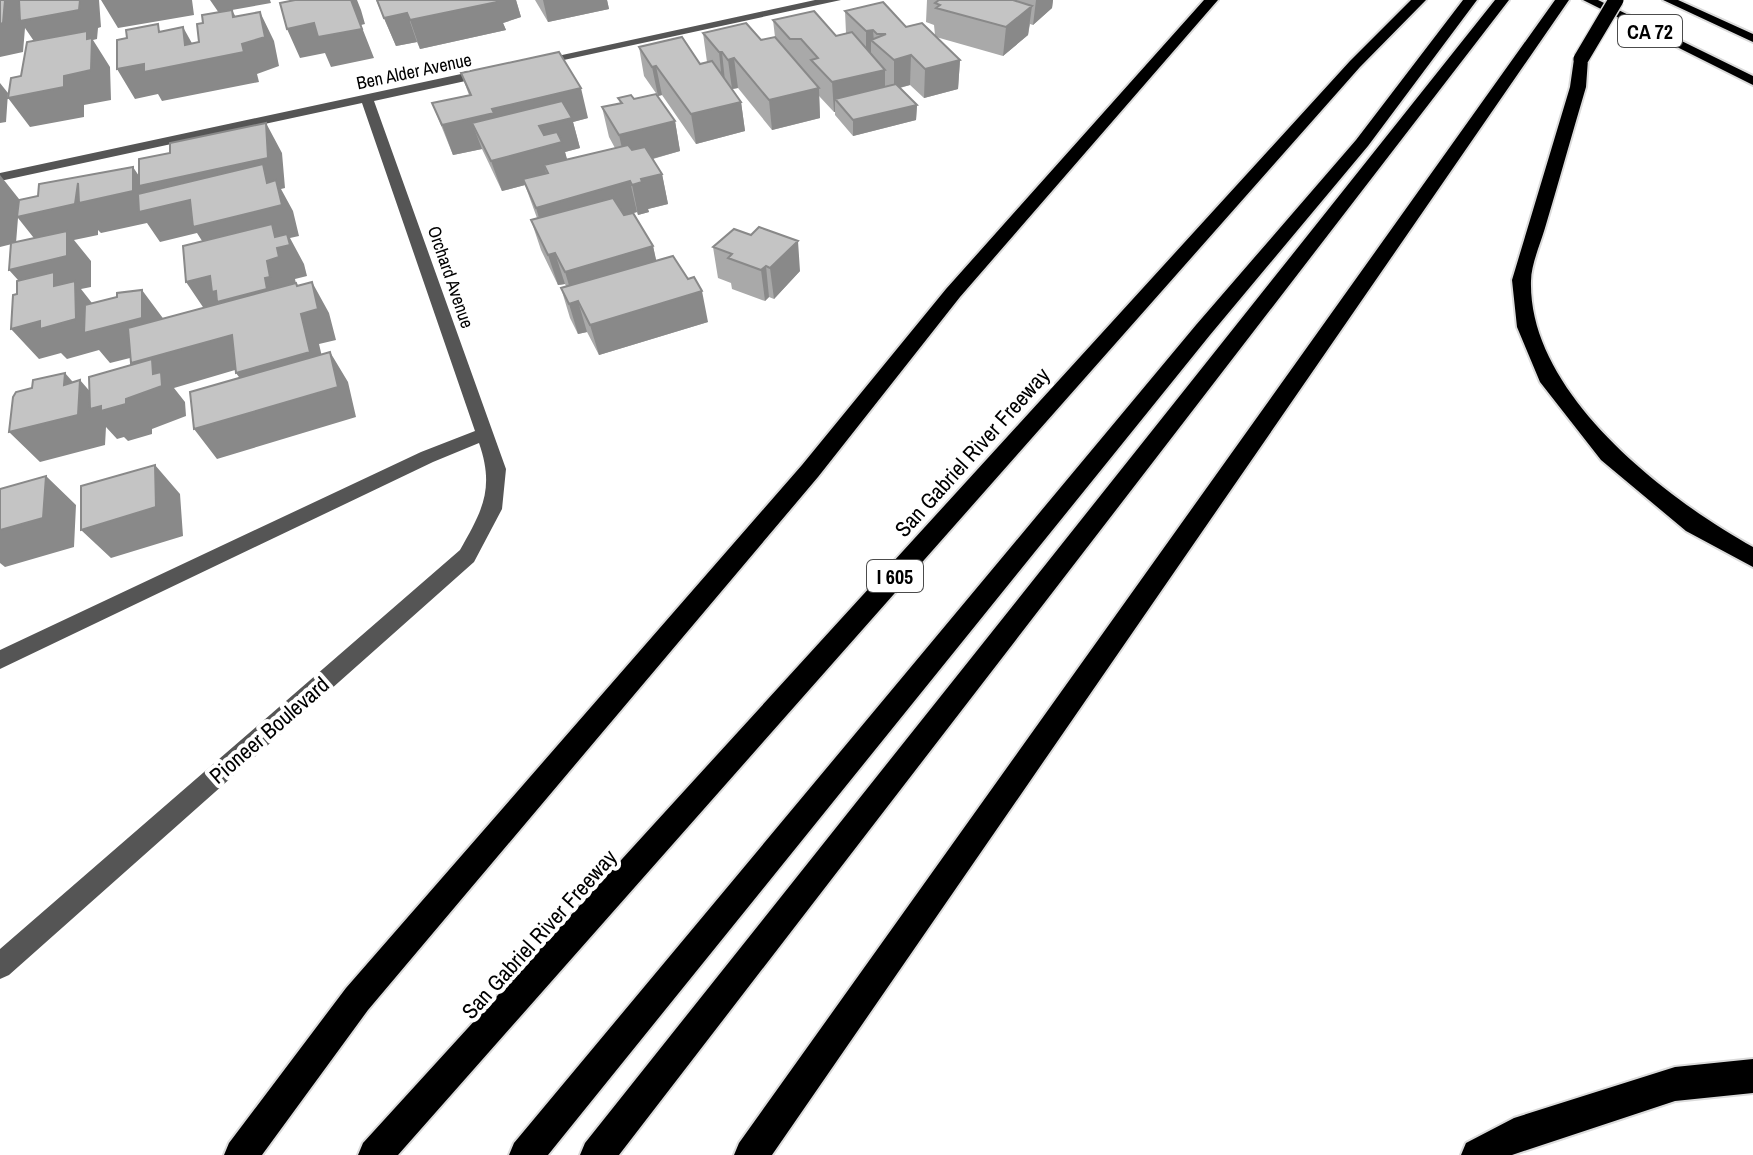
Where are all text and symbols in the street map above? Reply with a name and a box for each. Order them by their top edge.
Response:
road number: CA 72 [1618,15,1682,47]
street label: Ben Alder Avenue [354,47,474,95]
street label: Orchard Avenue [422,223,480,331]
street label: San Gabriel River Freeway [888,361,1056,543]
road number: I 605 [867,560,923,592]
street label: Pioneer Boulevard [203,670,335,790]
street label: San Gabriel River Freeway [455,843,623,1025]

